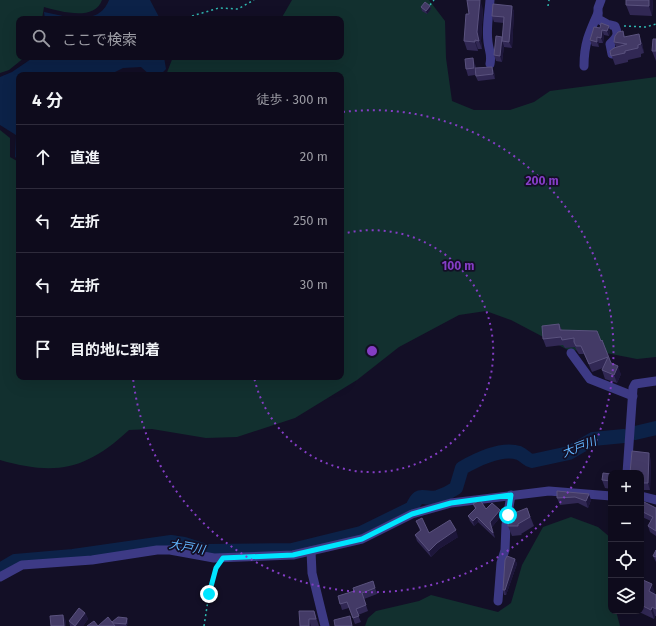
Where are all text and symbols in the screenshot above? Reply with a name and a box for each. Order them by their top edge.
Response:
search box [16,16,344,60]
icon: search [30,27,52,49]
text: ここで検索 [62,31,137,49]
text: 4 分 [32,90,63,111]
text: 徒歩 · 300 m [256,92,328,107]
icon: ahead [32,146,54,168]
text: 直進 [70,149,100,167]
text: 20 m [300,149,328,164]
text: 200 m [525,174,559,188]
icon: left [32,210,54,232]
text: 左折 [70,213,100,231]
text: 250 m [293,213,328,228]
text: 100 m [442,259,474,273]
icon: left [32,274,54,296]
text: 左折 [70,277,100,295]
text: 30 m [300,277,328,292]
icon: arrive [32,338,54,360]
text: 目的地に到着 [70,341,160,359]
centre of rings [365,344,379,358]
water label: 大戸川 [560,433,600,460]
map controls [608,470,644,614]
button: + [608,470,644,506]
route start [499,506,517,524]
button: − [608,506,644,542]
water label: 大戸川 [168,537,208,557]
button: locate [608,542,644,578]
button: layers [608,578,644,614]
route end [200,585,218,603]

